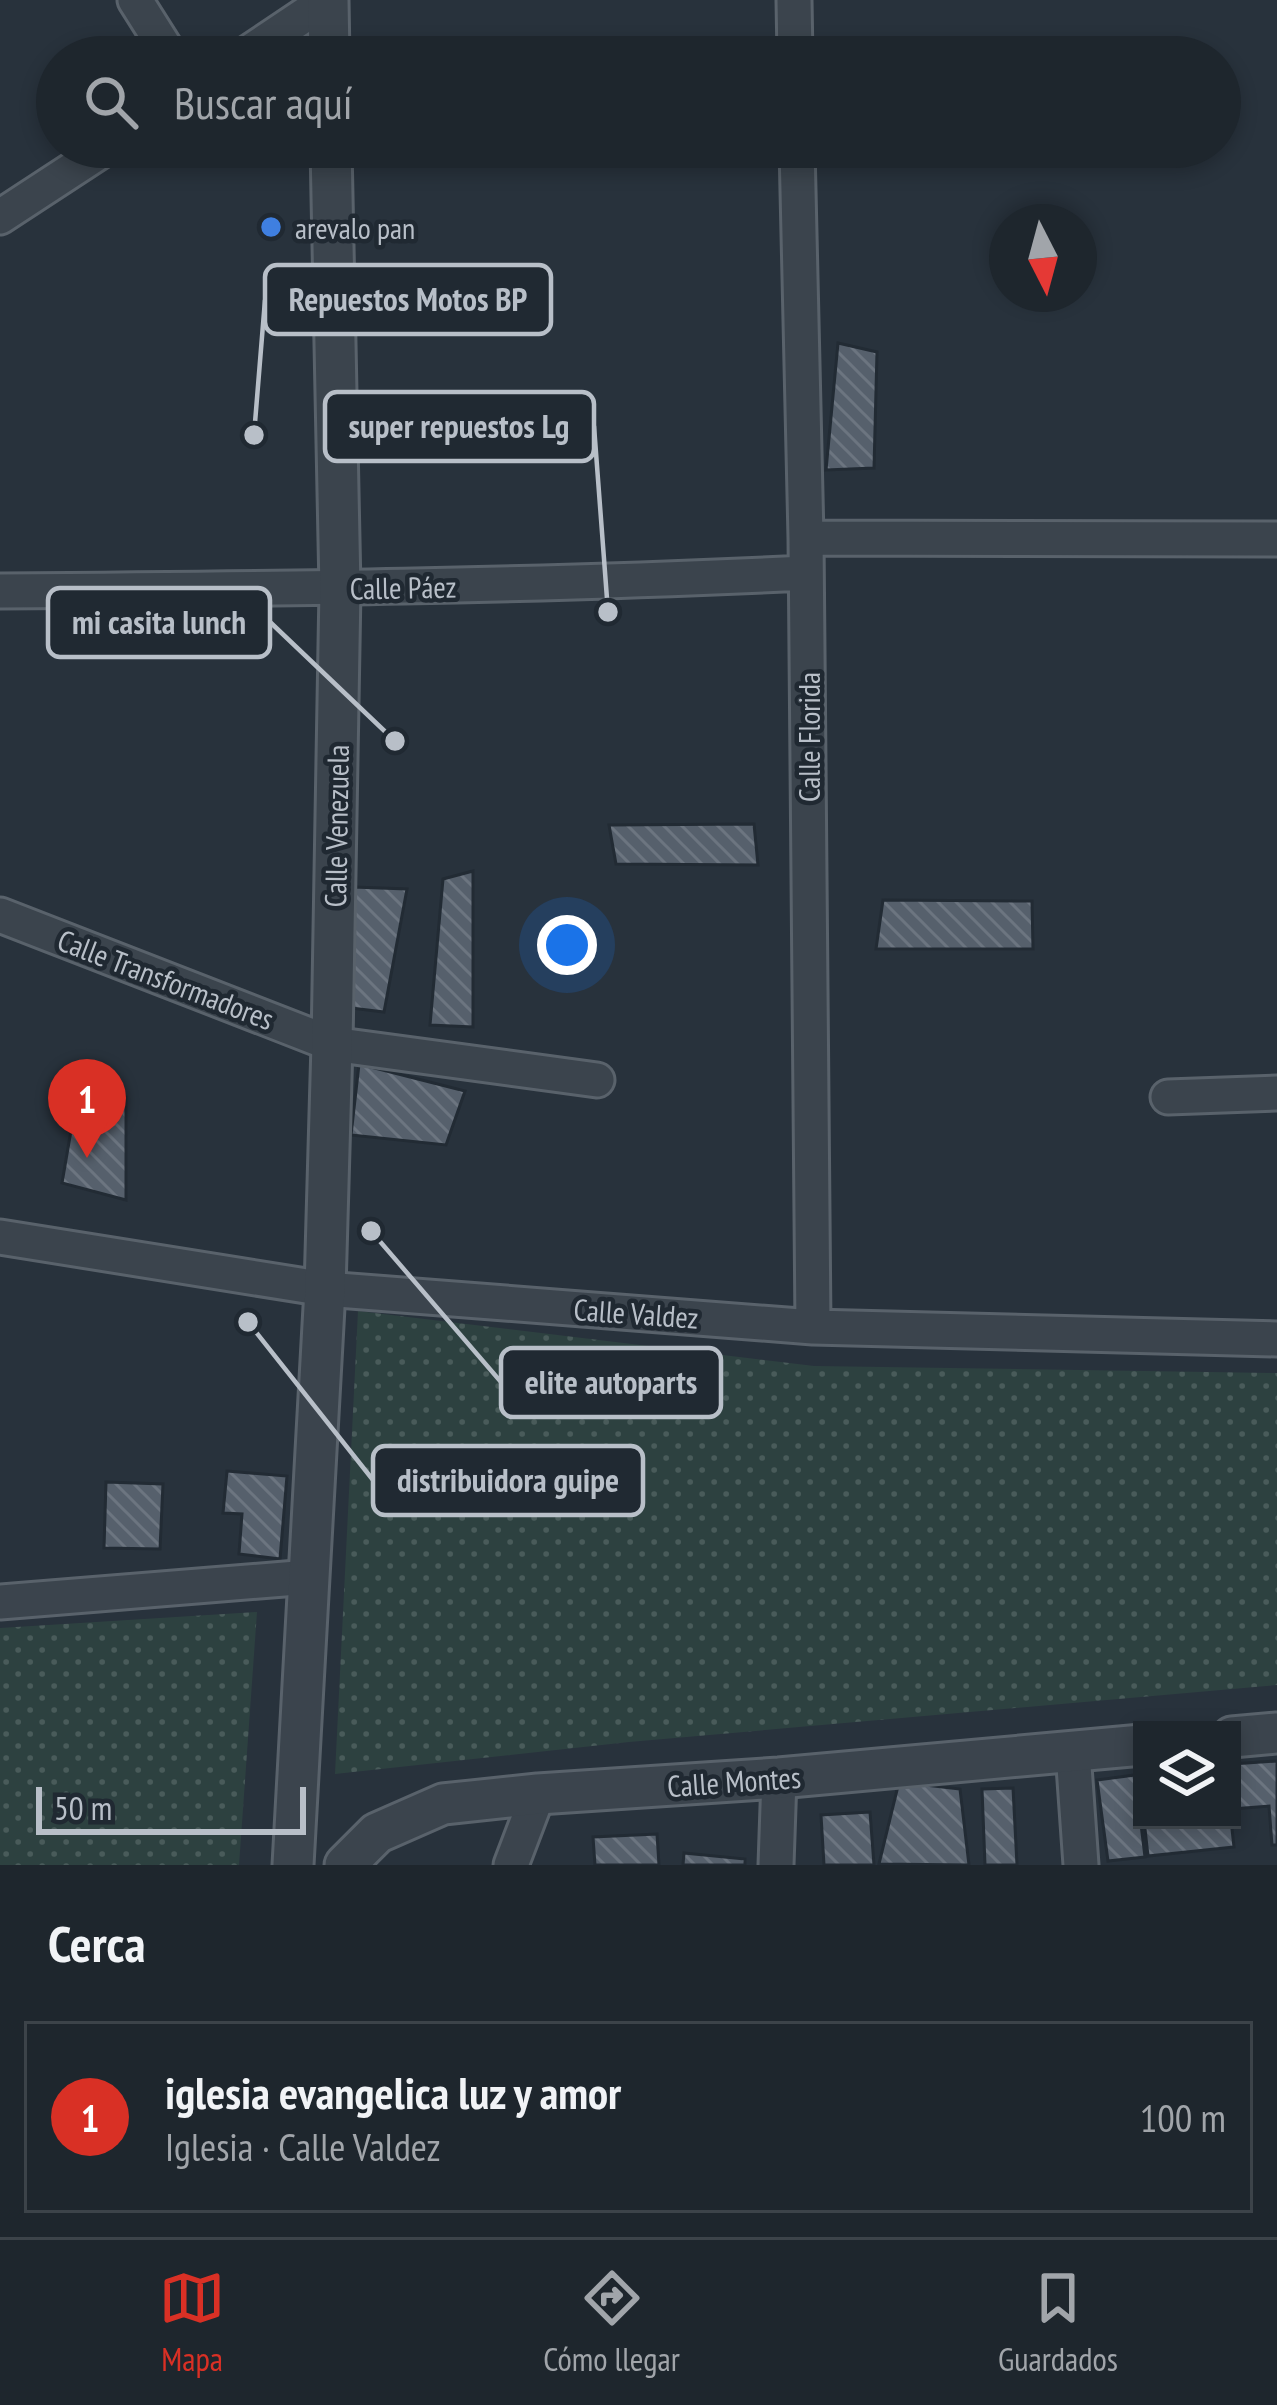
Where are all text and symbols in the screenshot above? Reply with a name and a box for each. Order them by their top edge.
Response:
search box [36,36,1241,168]
icon: search [78,69,144,135]
text: Buscar aquí [174,73,353,131]
north arrow [989,204,1097,312]
place label: arevalo pan [295,208,415,247]
marker: arevalo pan [258,214,284,240]
callout: Repuestos Motos BP [265,265,551,334]
text: Repuestos Motos BP [289,277,527,320]
callout: super repuestos Lg [325,392,594,461]
text: super repuestos Lg [349,404,569,447]
street label: Calle Páez [349,567,457,607]
callout: mi casita lunch [48,588,270,657]
text: mi casita lunch [72,600,246,643]
street label: Calle Florida [789,672,828,802]
street label: Calle Venezuela [315,744,357,908]
your location [537,915,597,975]
street label: Calle Transformadores [52,920,280,1038]
pin: 1 [48,1059,126,1158]
street label: Calle Valdez [572,1289,700,1337]
callout: elite autoparts [501,1348,721,1417]
text: elite autoparts [525,1360,697,1403]
callout: distribuidora guipe [373,1446,643,1515]
text: distribuidora guipe [397,1458,619,1501]
map controls [1133,1721,1241,1829]
button: layers [1133,1721,1241,1829]
street label: Calle Montes [666,1757,802,1805]
scale bar [36,1781,306,1834]
text: 50 m [54,1786,112,1829]
text: Cerca [48,1910,146,1976]
text: iglesia evangelica luz y amor [165,2063,621,2121]
text: 1 [81,2092,99,2143]
text: 100 m [1140,2092,1226,2143]
text: Iglesia · Calle Valdez [165,2121,441,2172]
tab: Mapa [159,2265,225,2380]
tab: Cómo llegar [543,2265,680,2380]
tab: Guardados [998,2265,1118,2380]

